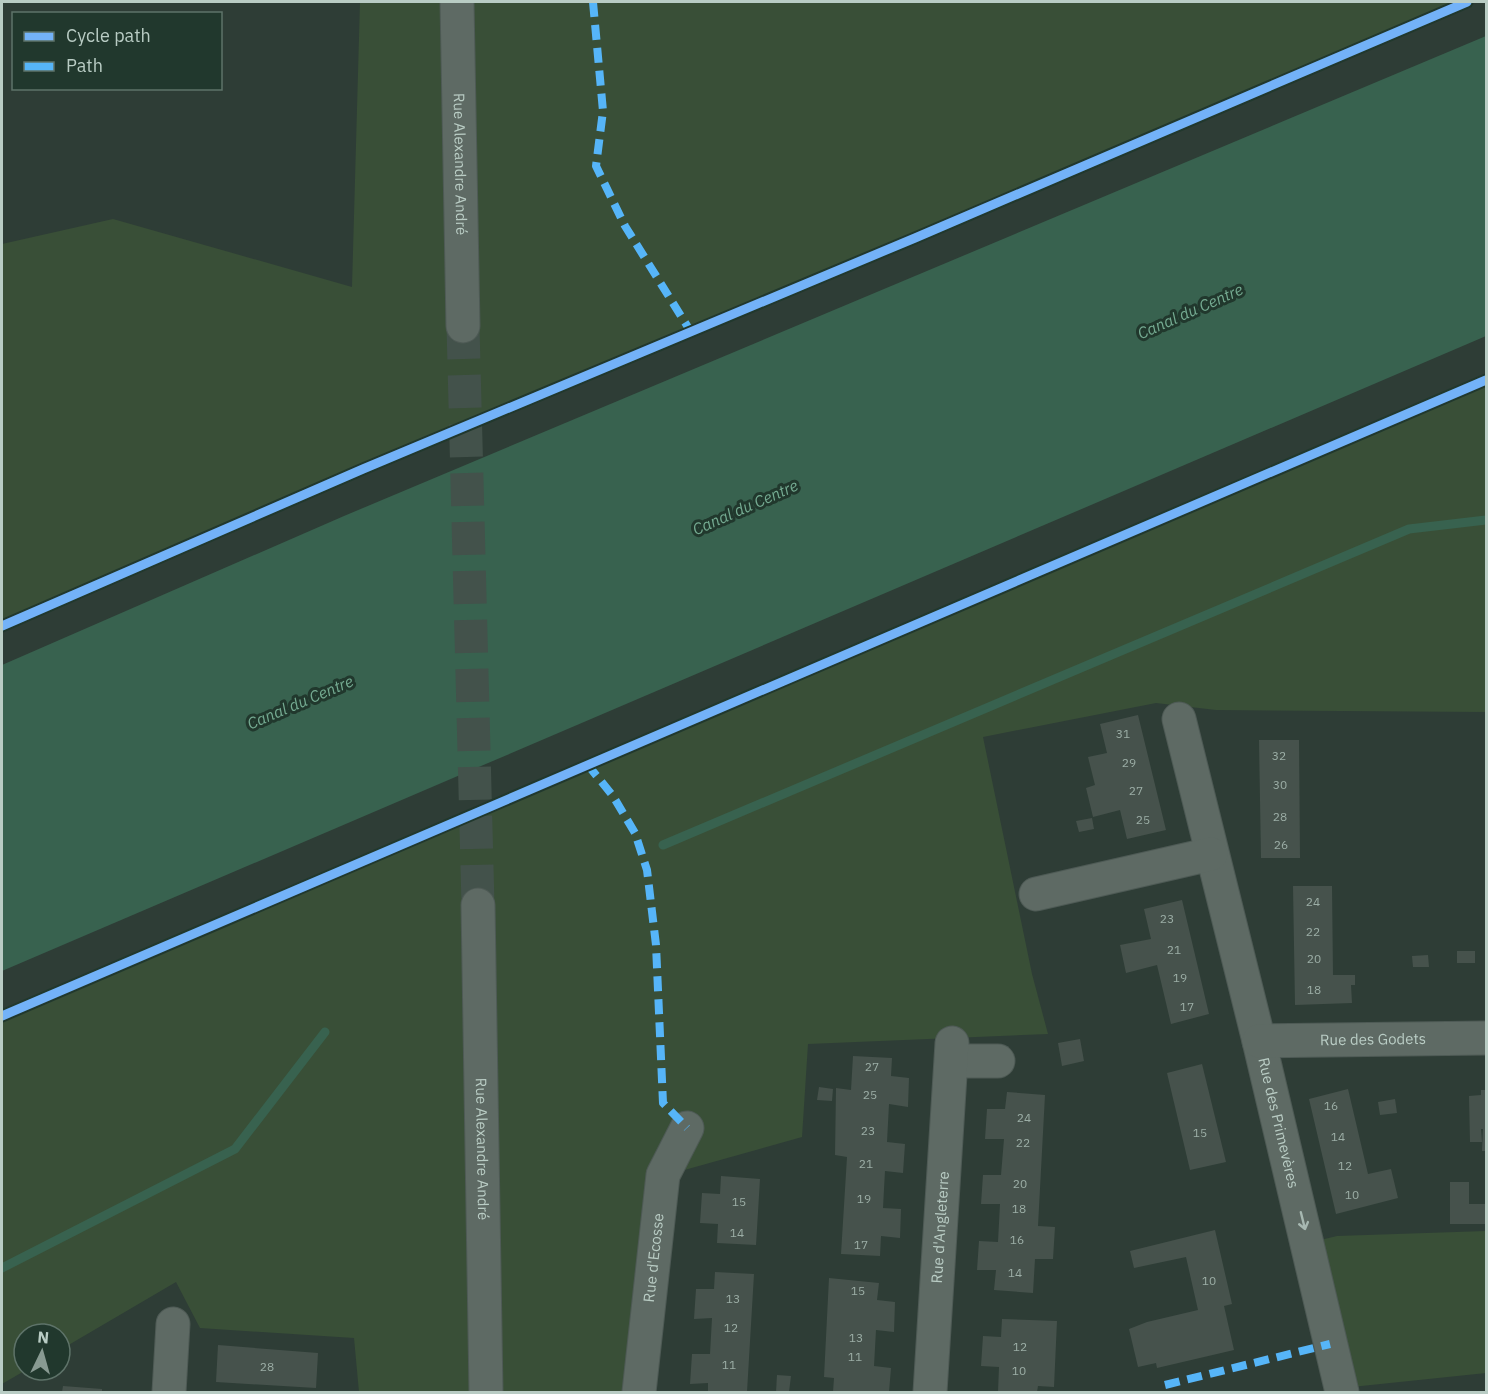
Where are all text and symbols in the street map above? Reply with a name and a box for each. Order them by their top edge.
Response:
legend [12,12,222,90]
text: Cycle path [66,24,151,47]
text: Path [66,54,103,77]
street label: Rue Alexandre André [450,93,471,235]
water label: Canal du Centre [1134,279,1246,343]
water label: Canal du Centre [689,475,801,539]
water label: Canal du Centre [244,671,356,733]
house number: 31 [1116,726,1130,741]
house number: 32 [1272,748,1286,763]
house number: 29 [1122,755,1136,770]
house number: 30 [1273,777,1287,792]
house number: 27 [1129,783,1143,798]
house number: 28 [1273,809,1287,824]
house number: 25 [1136,812,1150,827]
house number: 26 [1274,837,1288,852]
house number: 24 [1306,894,1320,909]
house number: 23 [1160,911,1174,926]
house number: 22 [1306,924,1320,939]
house number: 21 [1167,942,1181,957]
house number: 20 [1307,951,1321,966]
house number: 19 [1173,970,1187,985]
house number: 18 [1307,982,1321,997]
house number: 17 [1180,999,1194,1014]
street label: Rue des Godets [1320,1029,1426,1049]
street label: Rue des Primevères [1254,1056,1303,1190]
house number: 27 [865,1059,879,1074]
street label: Rue Alexandre André [472,1078,493,1220]
house number: 25 [863,1087,877,1102]
house number: 16 [1324,1098,1338,1113]
house number: 24 [1017,1110,1031,1125]
house number: 23 [861,1123,875,1138]
house number: 15 [1193,1125,1207,1140]
house number: 14 [1331,1129,1345,1144]
house number: 22 [1016,1135,1030,1150]
house number: 21 [859,1156,873,1171]
house number: 12 [1338,1158,1352,1173]
street label: Rue d'Angleterre [927,1170,953,1284]
house number: 20 [1013,1176,1027,1191]
house number: 10 [1345,1187,1359,1202]
house number: 19 [857,1191,871,1206]
house number: 15 [732,1194,746,1209]
house number: 18 [1012,1201,1026,1216]
one-way arrow [1297,1211,1309,1230]
street label: Rue d'Ecosse [639,1212,668,1303]
house number: 14 [730,1225,744,1240]
house number: 16 [1010,1232,1024,1247]
house number: 17 [854,1237,868,1252]
house number: 14 [1008,1265,1022,1280]
house number: 10 [1202,1273,1216,1288]
house number: 15 [851,1283,865,1298]
house number: 13 [726,1291,740,1306]
house number: 12 [724,1320,738,1335]
north arrow [12,1322,72,1382]
text: N [37,1327,50,1348]
house number: 13 [849,1330,863,1345]
house number: 12 [1013,1339,1027,1354]
house number: 11 [848,1349,862,1364]
house number: 11 [722,1357,736,1372]
house number: 28 [260,1359,274,1374]
house number: 10 [1012,1363,1026,1378]

